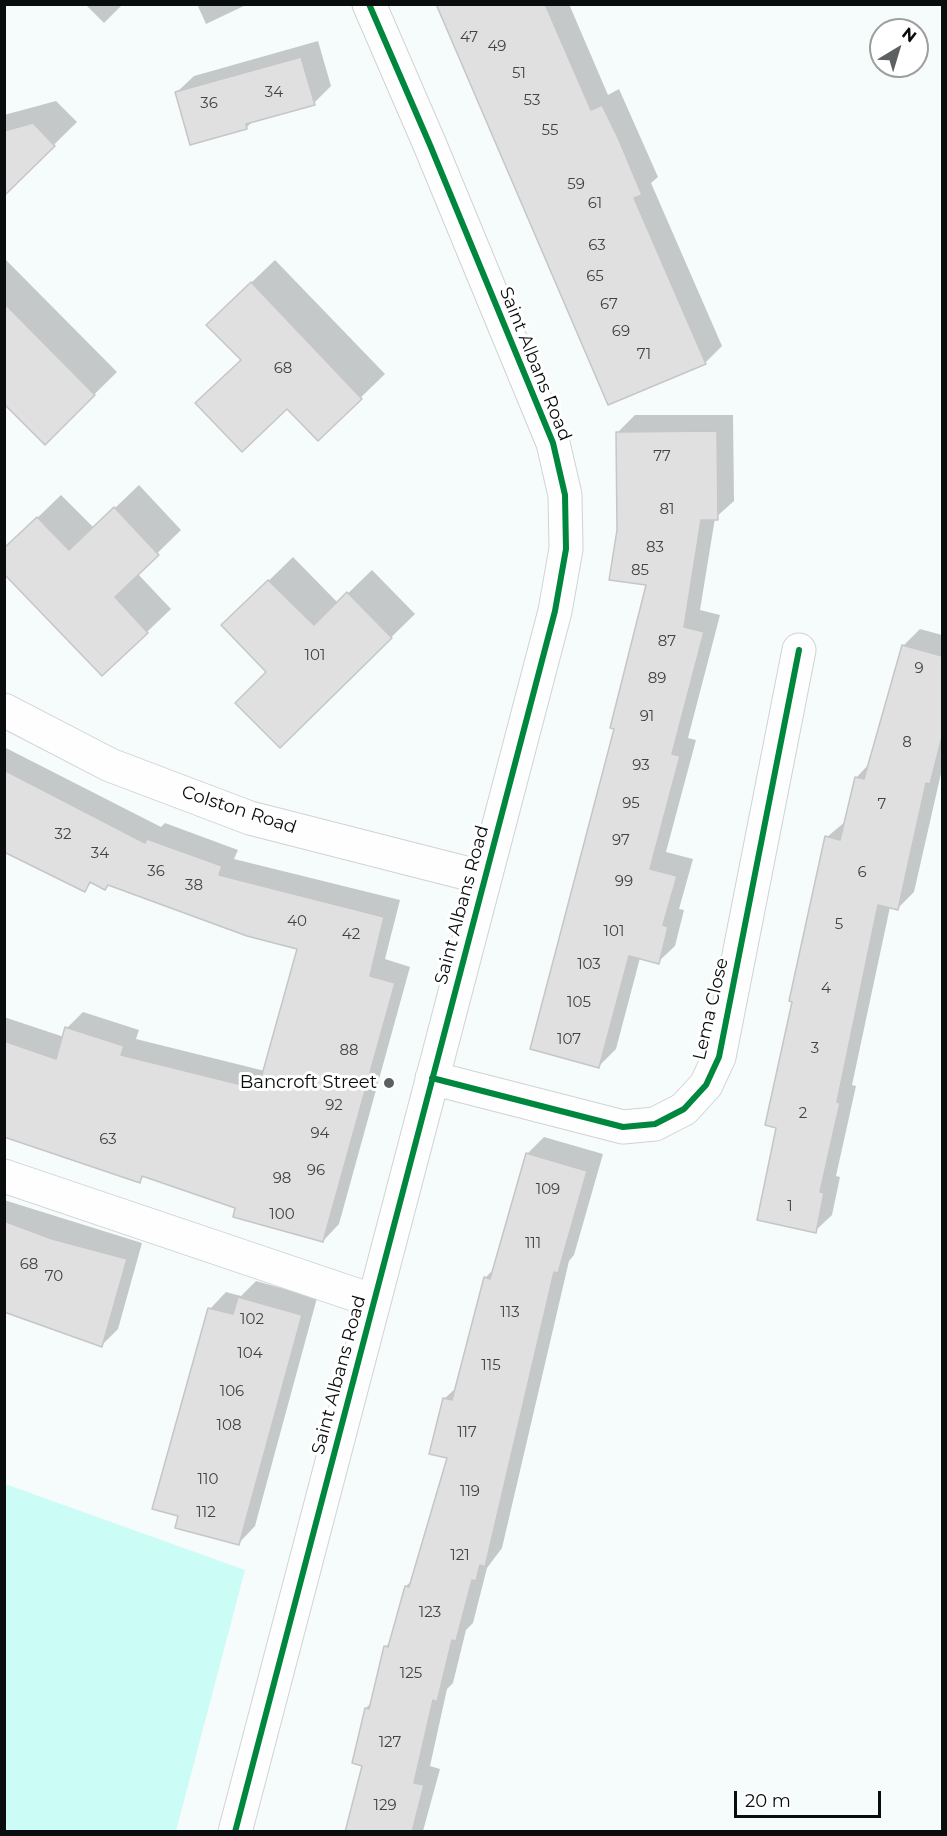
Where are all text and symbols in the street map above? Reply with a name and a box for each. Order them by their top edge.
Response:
north arrow [869,18,929,78]
text: N [898,24,920,46]
house number: 47 [460,29,478,47]
house number: 49 [488,38,506,56]
house number: 51 [512,65,526,83]
house number: 34 [265,84,283,102]
house number: 53 [524,92,540,110]
house number: 36 [200,95,218,113]
house number: 55 [542,122,558,140]
house number: 59 [567,176,585,194]
house number: 61 [588,195,602,213]
house number: 63 [588,237,606,255]
house number: 65 [586,268,604,286]
street label: Saint Albans Road [494,284,576,444]
house number: 67 [600,296,618,314]
house number: 69 [612,323,630,341]
house number: 71 [637,346,651,364]
house number: 68 [274,360,292,378]
house number: 77 [653,448,671,466]
house number: 81 [660,501,674,519]
house number: 83 [646,539,664,557]
house number: 85 [631,562,649,580]
house number: 87 [658,633,676,651]
house number: 101 [305,647,325,665]
house number: 9 [914,660,924,678]
house number: 89 [648,670,666,688]
house number: 91 [640,708,654,726]
house number: 8 [902,734,912,752]
house number: 93 [632,757,650,775]
street label: Colston Road [179,781,299,839]
house number: 95 [622,795,640,813]
house number: 7 [878,796,886,814]
street label: Saint Albans Road [430,823,494,987]
house number: 32 [55,826,71,844]
house number: 97 [612,832,630,850]
house number: 34 [91,845,109,863]
house number: 36 [147,863,165,881]
house number: 6 [857,864,867,882]
house number: 99 [615,873,633,891]
house number: 38 [185,877,203,895]
house number: 40 [287,913,307,931]
house number: 5 [835,916,843,934]
house number: 101 [604,923,624,941]
house number: 42 [342,926,360,944]
house number: 103 [577,956,601,974]
street label: Lema Close [689,956,733,1062]
house number: 4 [821,980,831,998]
house number: 105 [567,994,591,1012]
house number: 107 [557,1031,581,1049]
house number: 3 [811,1040,819,1058]
house number: 88 [339,1042,359,1060]
place label: Bancroft Street [240,1072,377,1094]
marker: Bancroft Street [382,1076,396,1090]
house number: 92 [325,1097,343,1115]
house number: 2 [799,1105,807,1123]
house number: 94 [310,1125,330,1143]
house number: 63 [99,1131,117,1149]
house number: 96 [307,1162,325,1180]
house number: 98 [273,1170,291,1188]
house number: 109 [536,1181,560,1199]
house number: 1 [787,1198,793,1216]
house number: 100 [269,1206,295,1224]
house number: 111 [525,1235,541,1253]
house number: 68 [20,1256,38,1274]
house number: 70 [45,1268,63,1286]
street label: Saint Albans Road [307,1293,371,1457]
house number: 113 [500,1304,520,1322]
house number: 102 [240,1311,264,1329]
house number: 104 [237,1345,263,1363]
house number: 115 [481,1357,501,1375]
house number: 106 [220,1383,244,1401]
house number: 108 [217,1417,241,1435]
house number: 117 [457,1424,477,1442]
house number: 110 [198,1471,218,1489]
house number: 119 [460,1483,480,1501]
house number: 112 [196,1504,216,1522]
house number: 121 [450,1547,470,1565]
house number: 123 [419,1604,441,1622]
house number: 125 [400,1665,422,1683]
house number: 127 [379,1734,401,1752]
scale bar [737,1779,884,1817]
text: 20 m [745,1790,791,1812]
house number: 129 [373,1797,397,1815]

